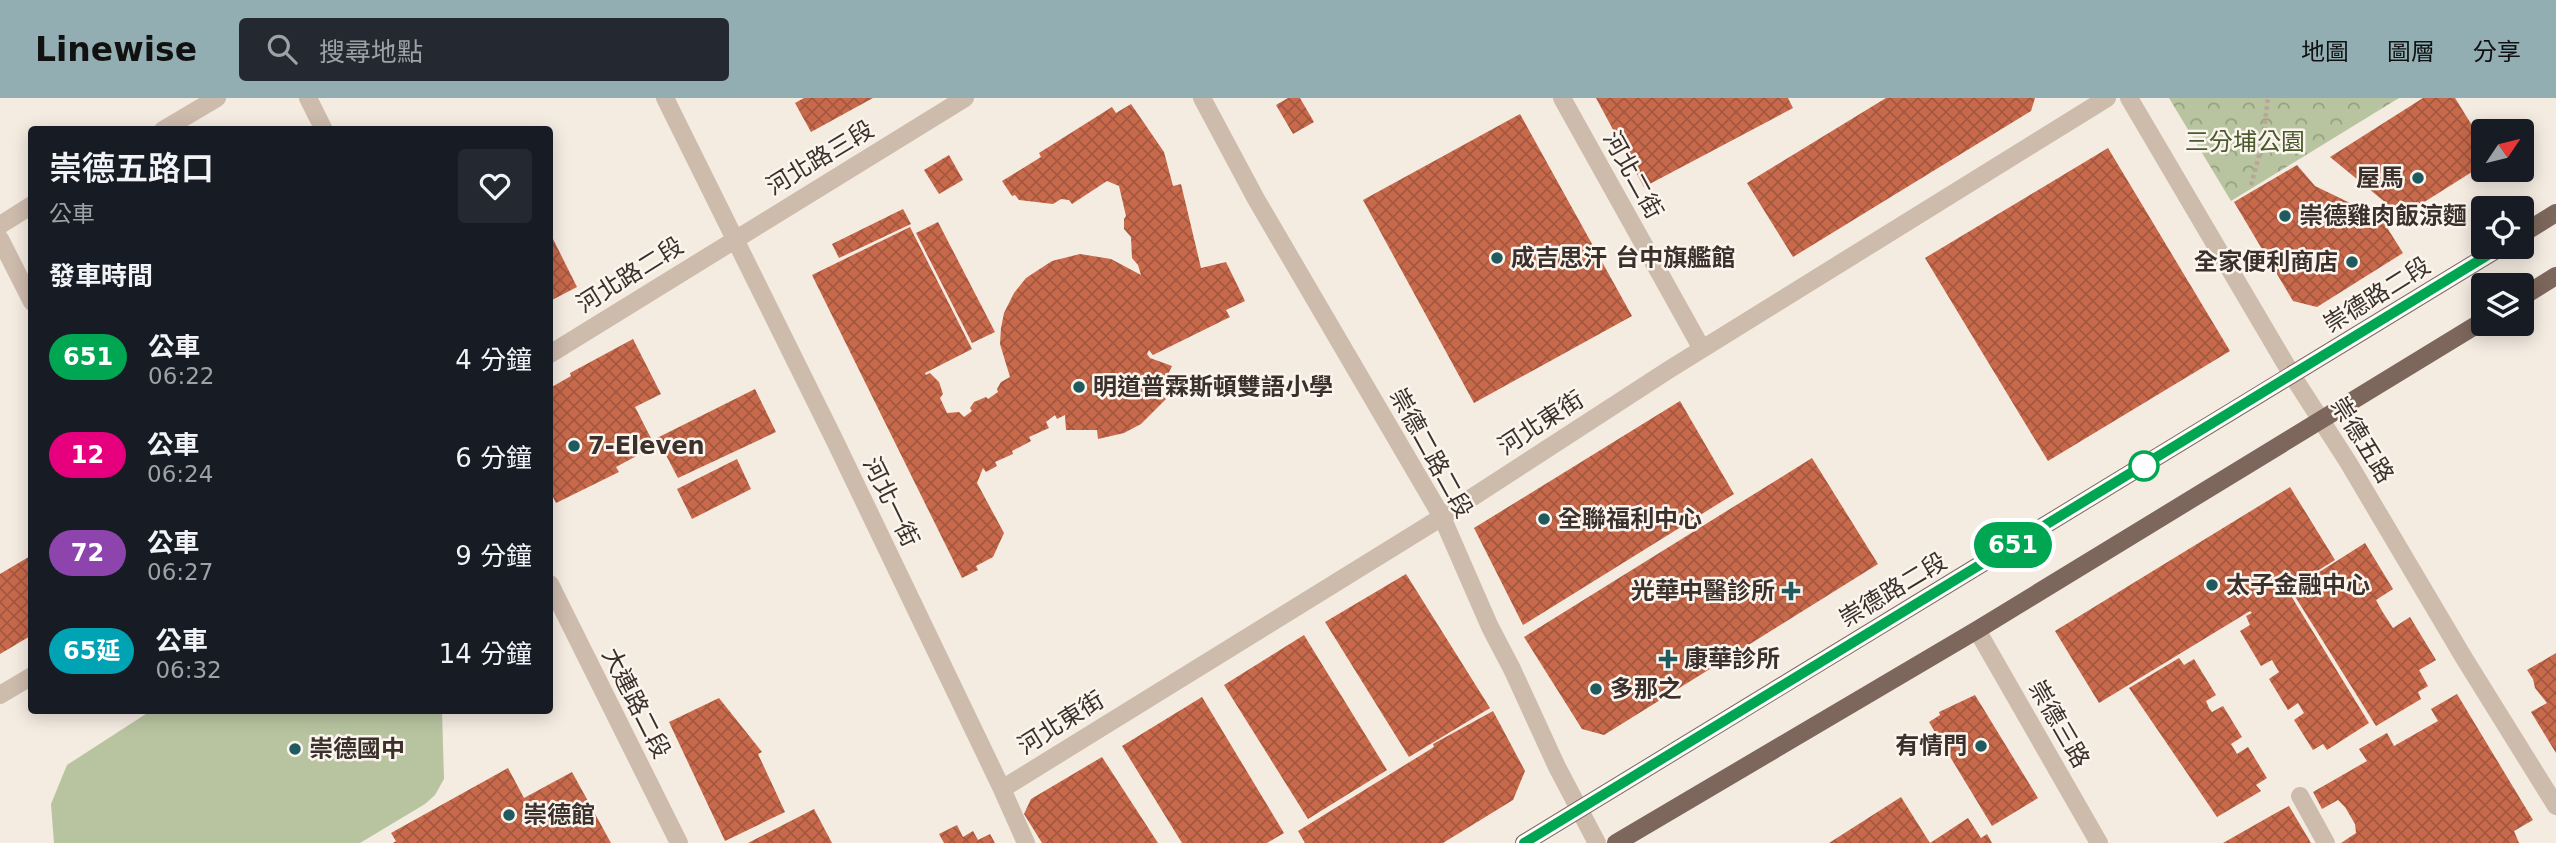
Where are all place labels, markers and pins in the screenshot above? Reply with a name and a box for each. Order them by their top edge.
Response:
place label: 屋馬 [2356,164,2404,192]
marker: 屋馬 [2410,170,2426,186]
place label: 崇德雞肉飯涼麵 [2299,202,2467,230]
marker: 崇德雞肉飯涼麵 [2277,208,2293,224]
place label: 成吉思汗 台中旗艦館 [1511,244,1735,272]
place label: 全家便利商店 [2194,248,2338,276]
marker: 成吉思汗 台中旗艦館 [1489,250,1505,266]
marker: 全家便利商店 [2344,254,2360,270]
place label: 明道普霖斯頓雙語小學 [1093,373,1333,401]
marker: 明道普霖斯頓雙語小學 [1071,379,1087,395]
place label: 7-Eleven [588,432,705,460]
marker: 7-Eleven [566,438,582,454]
unlabelled marker [2129,451,2159,481]
place label: 全聯福利中心 [1558,505,1702,533]
marker: 全聯福利中心 [1536,511,1552,527]
place label: 太子金融中心 [2226,571,2370,599]
place label: 光華中醫診所 [1631,577,1775,605]
marker: 太子金融中心 [2204,577,2220,593]
marker: 光華中醫診所 [1781,581,1801,601]
place label: 康華診所 [1684,645,1780,673]
marker: 康華診所 [1658,649,1678,669]
place label: 多那之 [1610,675,1682,703]
marker: 多那之 [1588,681,1604,697]
place label: 有情門 [1895,732,1967,760]
place label: 崇德國中 [309,735,405,763]
marker: 有情門 [1973,738,1989,754]
marker: 崇德國中 [287,741,303,757]
place label: 崇德館 [523,801,595,829]
marker: 崇德館 [501,807,517,823]

